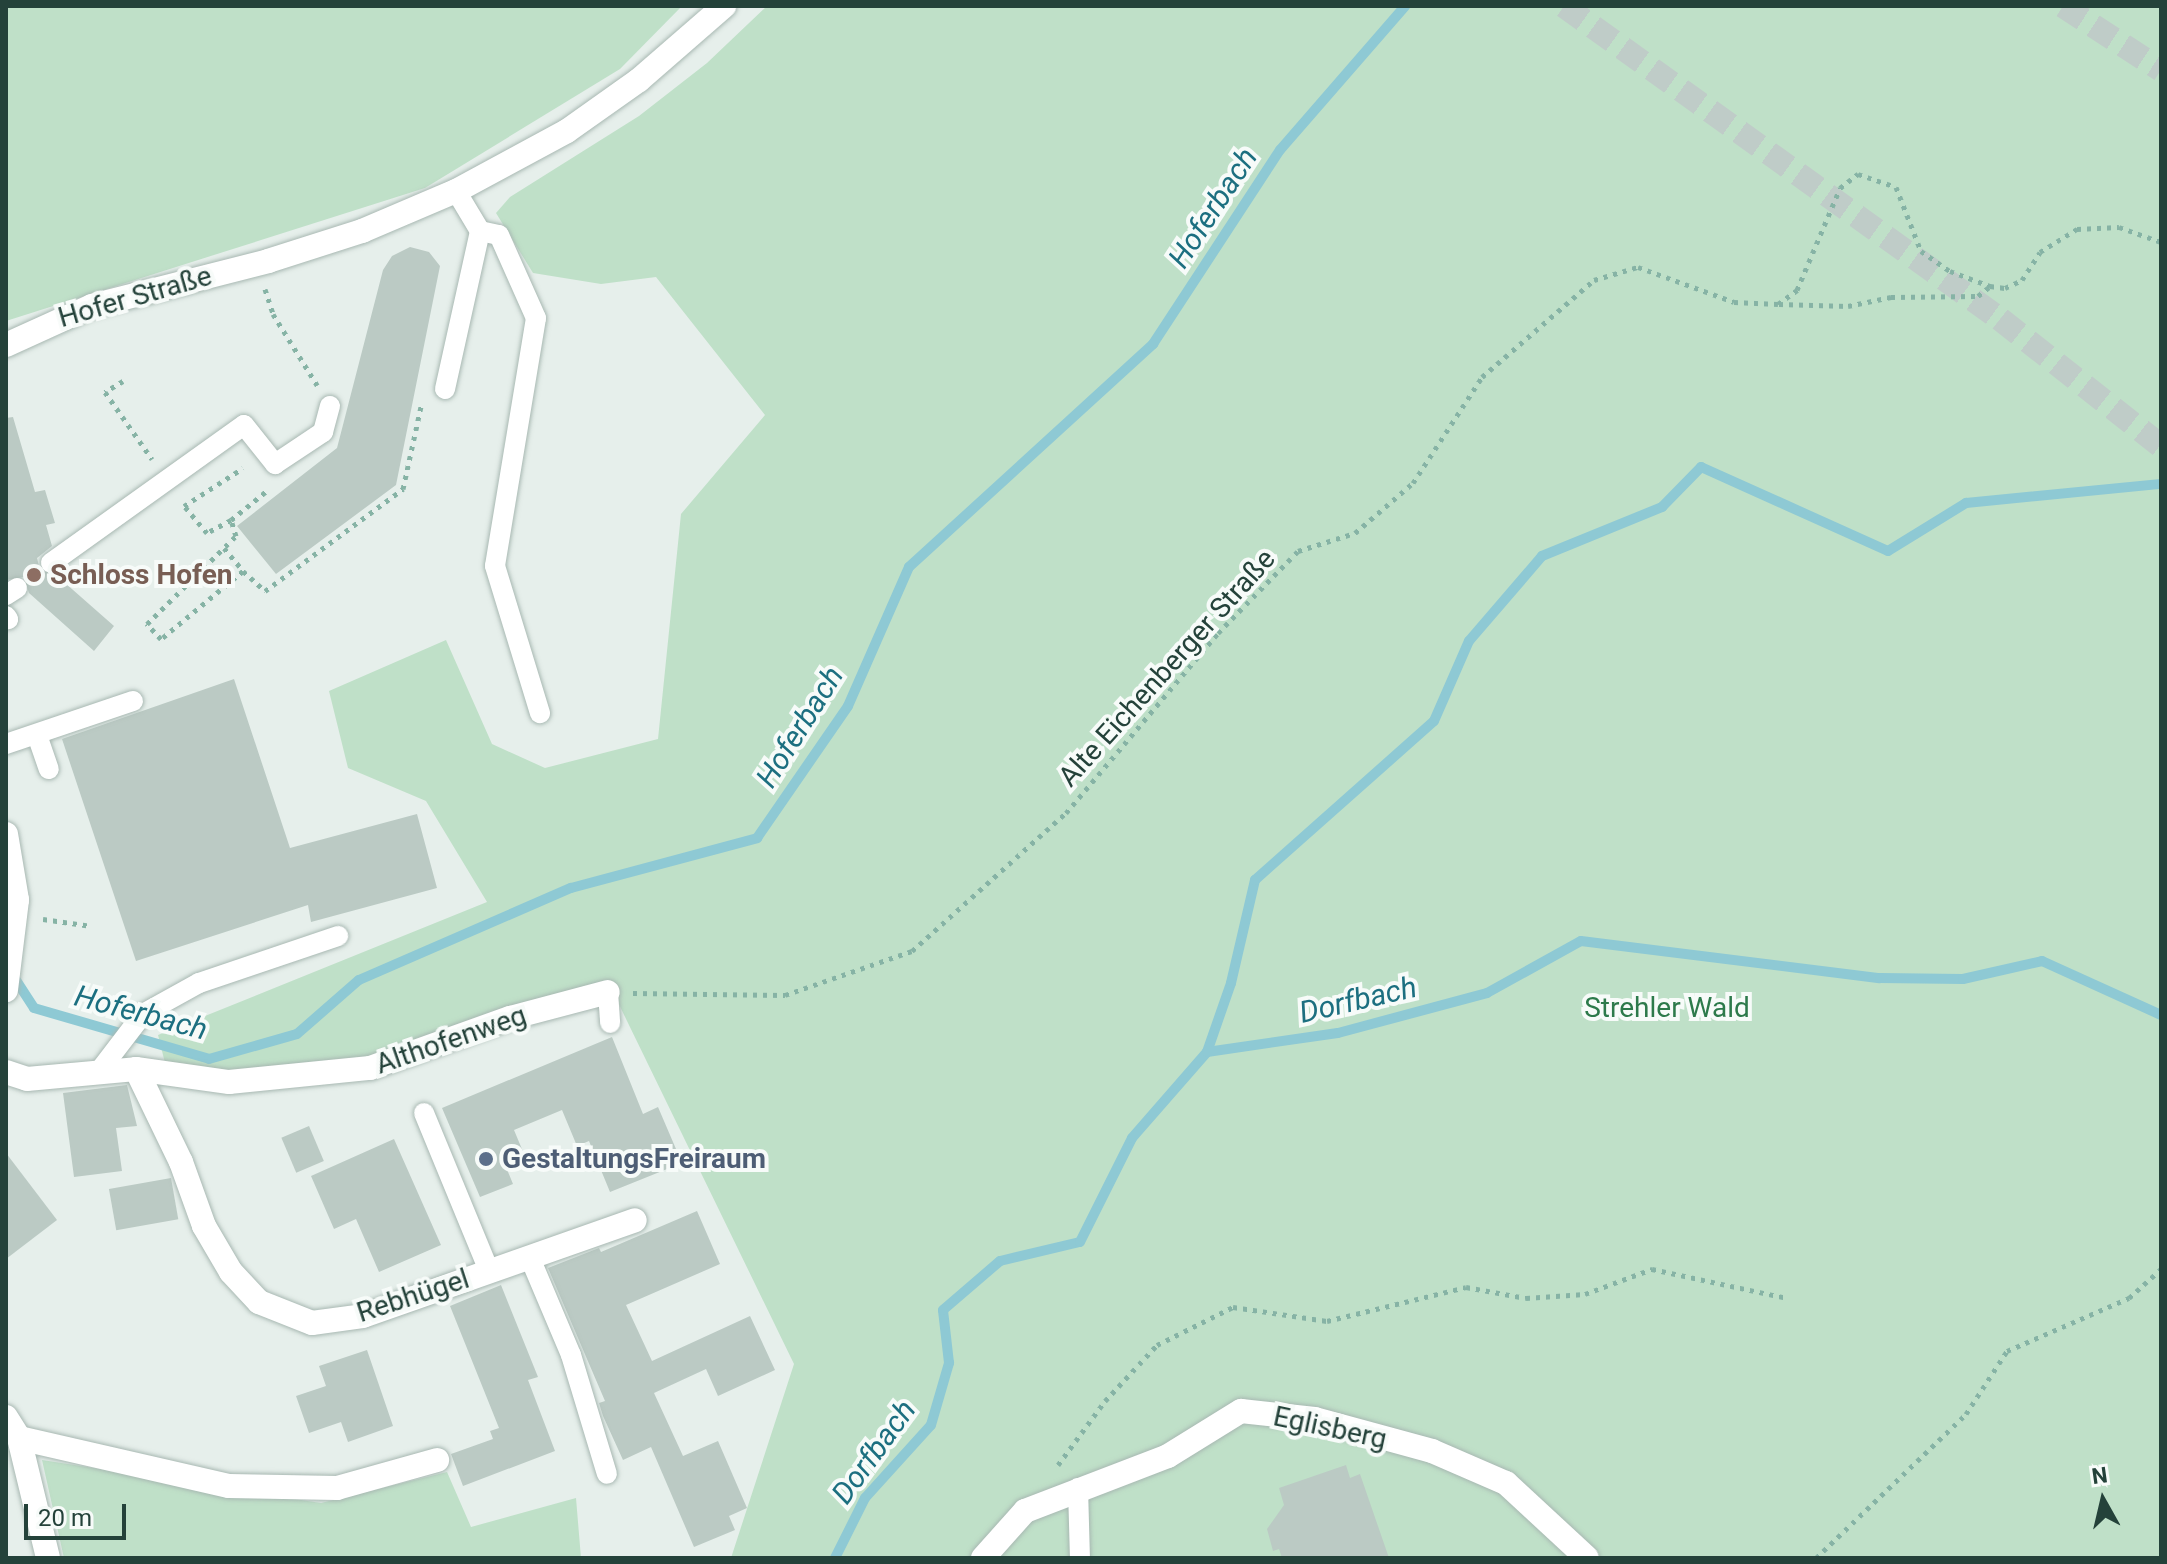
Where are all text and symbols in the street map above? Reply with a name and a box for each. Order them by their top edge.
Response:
water label: Hoferbach [1161,141,1265,275]
street label: Hofer Straße [54,259,216,335]
street label: Alte Eichenberger Straße [1052,543,1282,793]
place label: Schloss Hofen [50,558,233,592]
marker: Schloss Hofen [25,566,43,584]
water label: Hoferbach [749,660,851,794]
water label: Dorfbach [1296,969,1420,1031]
water label: Hoferbach [71,978,211,1048]
park label: Strehler Wald [1584,991,1750,1025]
street label: Althofenweg [371,999,531,1081]
place label: GestaltungsFreiraum [502,1142,766,1176]
marker: GestaltungsFreiraum [477,1150,495,1168]
street label: Rebhügel [353,1262,473,1330]
water label: Dorfbach [824,1393,924,1511]
street label: Eglisberg [1270,1400,1390,1456]
north arrow [2063,1460,2143,1540]
text: N [2090,1462,2109,1489]
scale bar [28,1488,130,1538]
text: 20 m [38,1504,92,1532]

